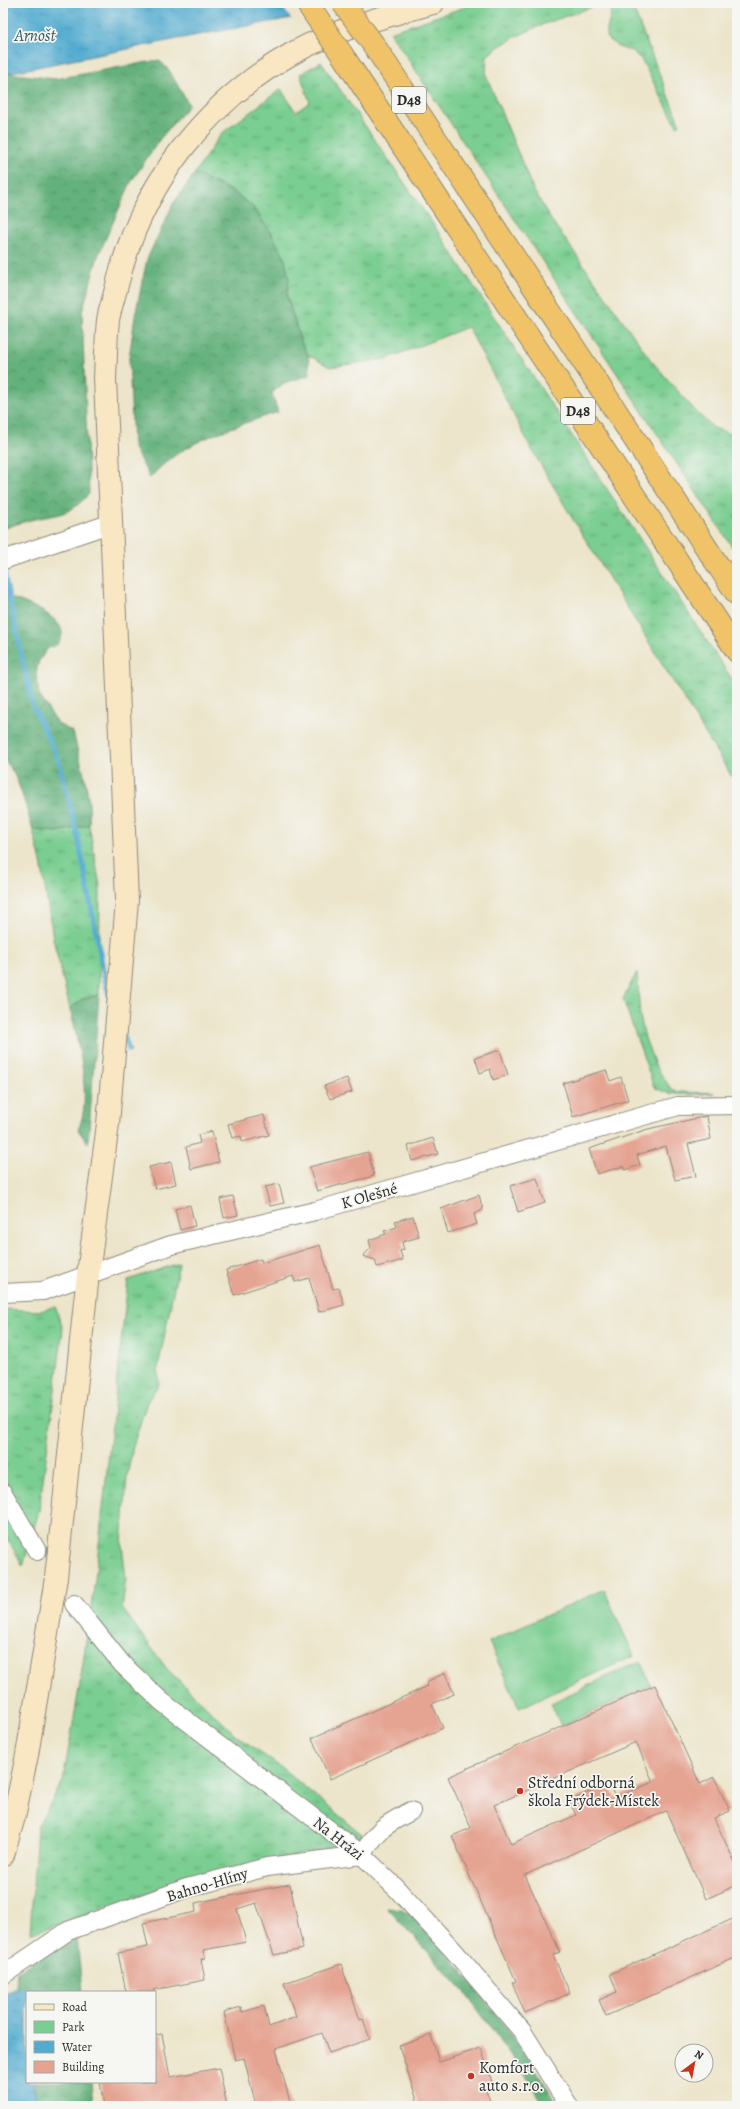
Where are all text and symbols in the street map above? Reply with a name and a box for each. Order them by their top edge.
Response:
water label: Arnošt [14,24,57,47]
road number: D48 [392,87,426,113]
road number: D48 [561,398,595,424]
street label: K Olešné [338,1177,400,1214]
place label: Střední odborná škola Frýdek-Místek [528,1772,659,1812]
marker: Střední odborná škola Frýdek-Místek [515,1786,525,1796]
street label: Na Hrázi [308,1812,368,1866]
street label: Bahno-Hlíny [164,1862,251,1908]
legend [26,1991,156,2083]
text: Road [62,1999,88,2015]
text: Park [62,2019,85,2035]
text: Water [61,2039,92,2055]
north arrow [674,2043,714,2083]
text: N [692,2046,706,2063]
place label: Komfort auto s.r.o. [479,2057,544,2097]
text: Building [62,2059,104,2075]
marker: Komfort auto s.r.o. [466,2071,476,2081]

